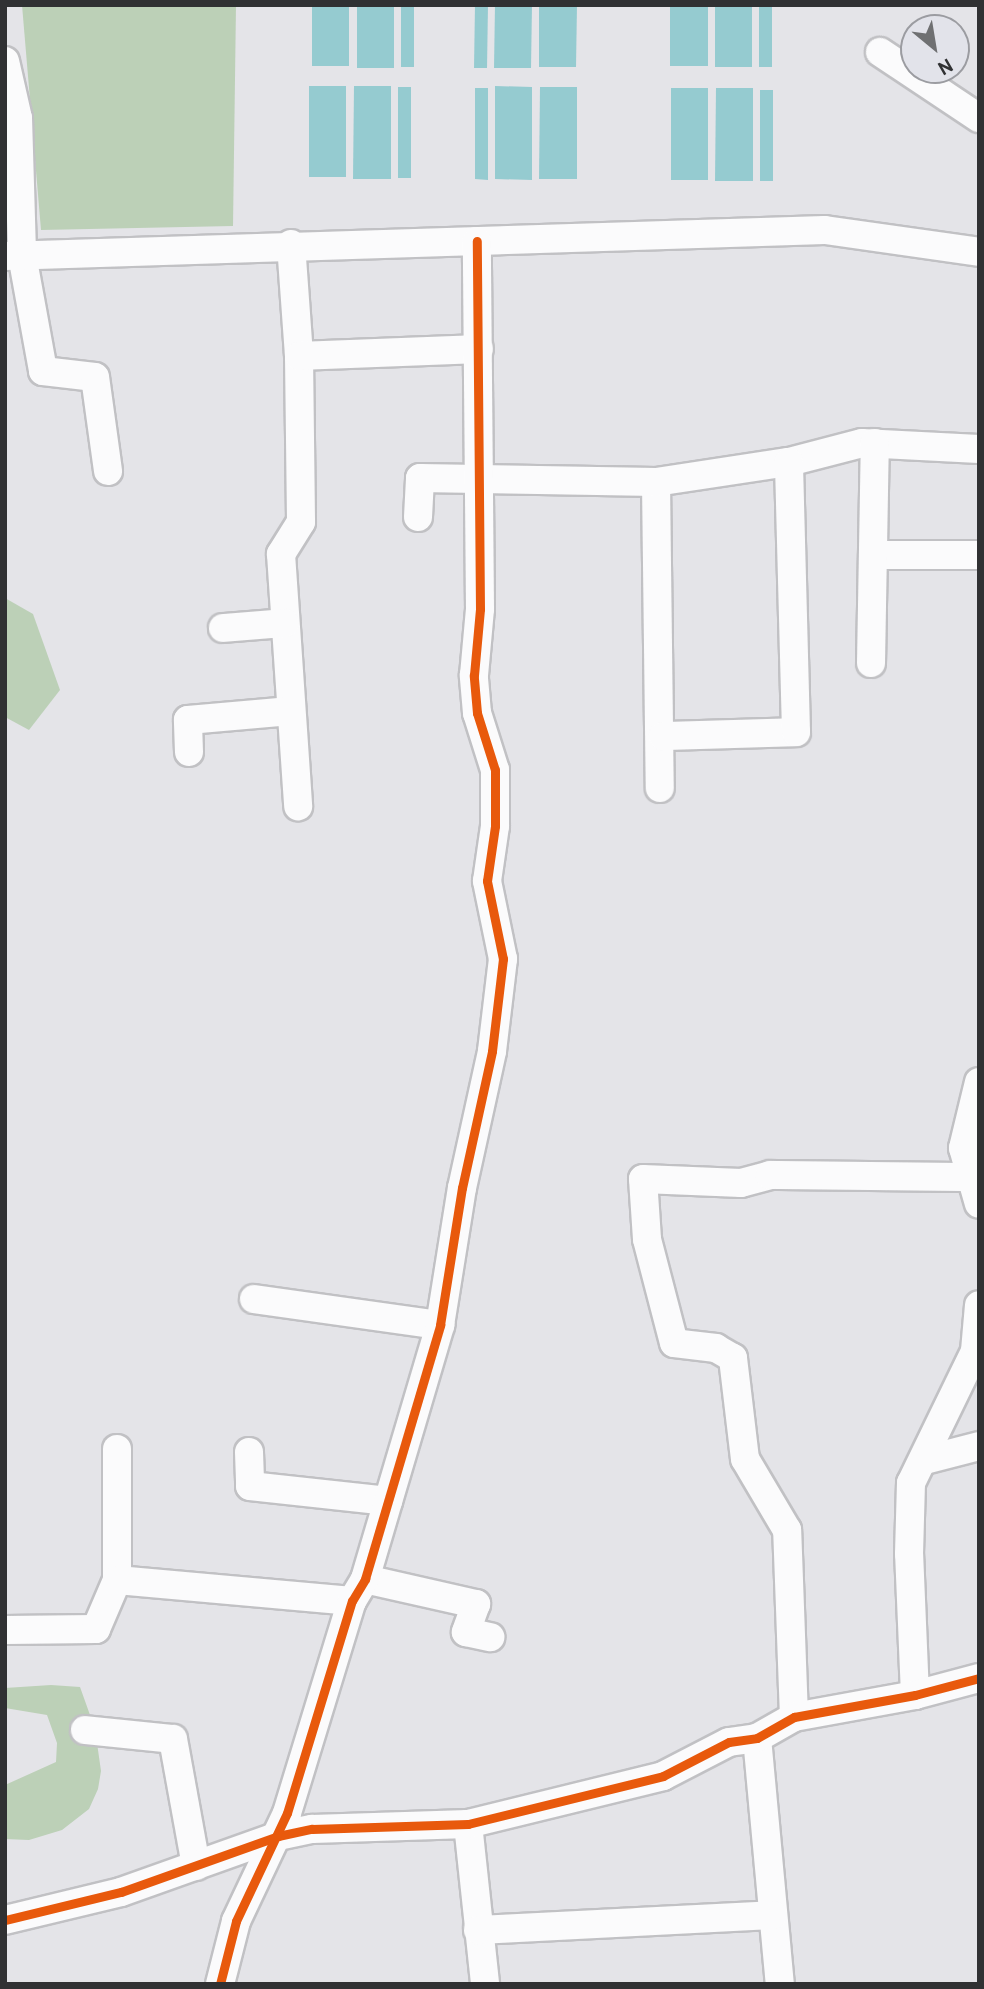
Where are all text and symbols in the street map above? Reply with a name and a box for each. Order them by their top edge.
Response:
north arrow [900,14,970,84]
text: N [933,52,956,79]

